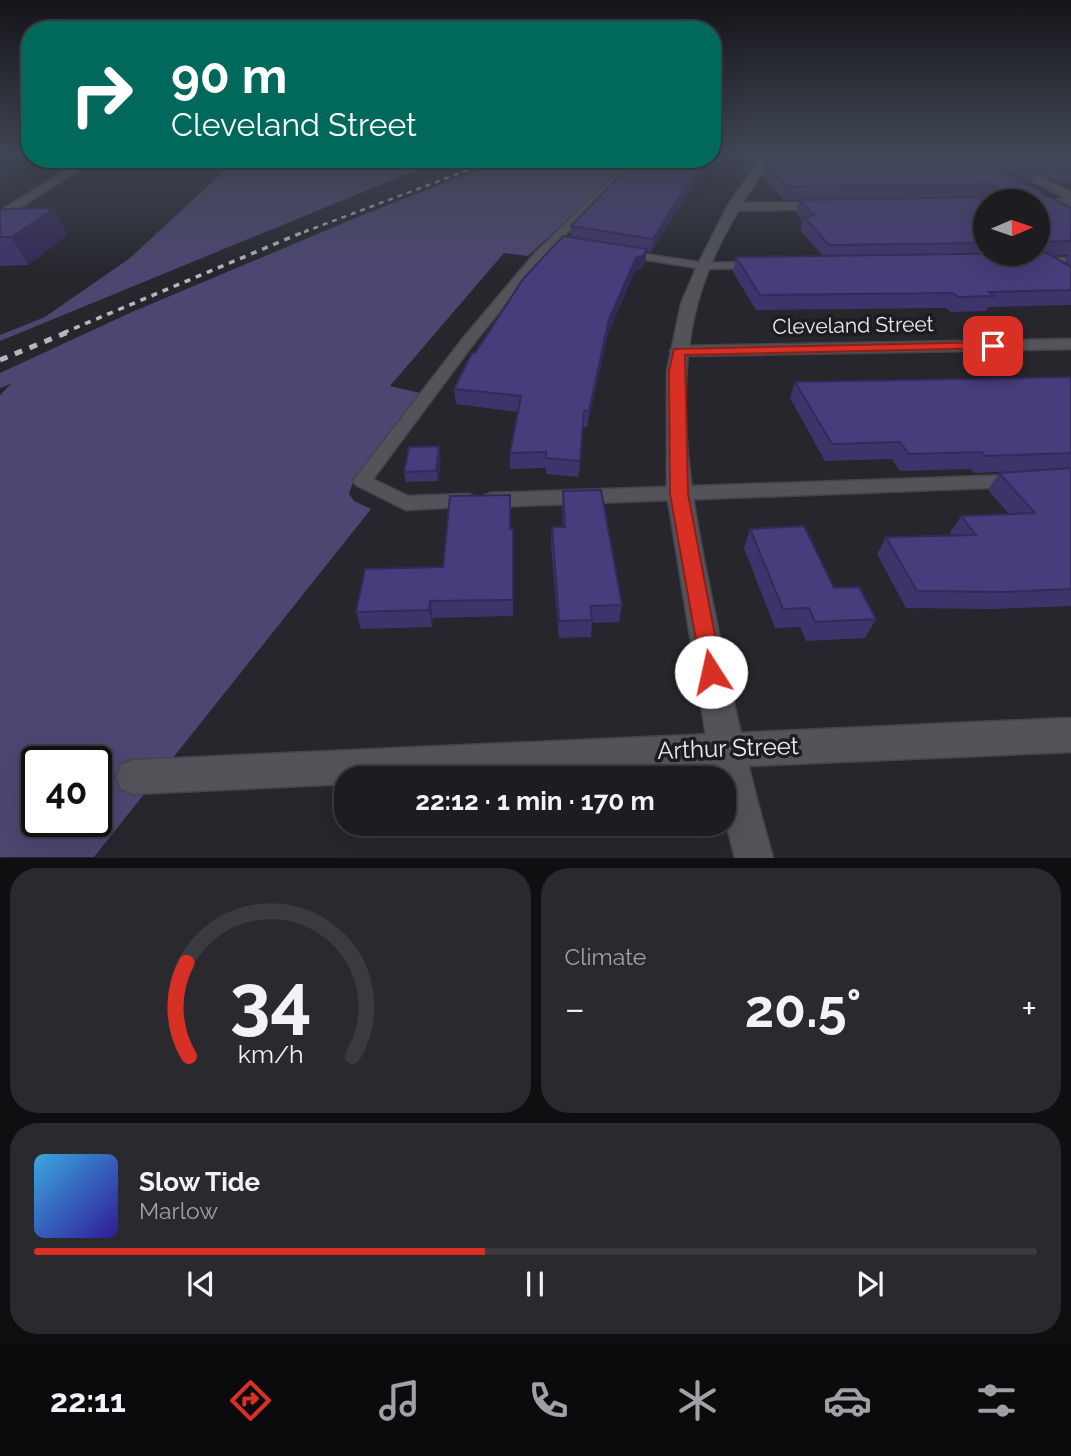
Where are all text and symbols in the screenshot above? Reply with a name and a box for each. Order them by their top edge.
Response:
text: 90 m [171,47,287,104]
icon: right [56,49,147,140]
text: Cleveland Street [171,106,417,143]
north arrow [973,189,1050,266]
map controls [973,189,1050,266]
street label: Cleveland Street [772,311,934,339]
pin [963,316,1023,376]
icon: arrive [974,327,1012,365]
position arrow [674,635,748,709]
street label: Arthur Street [657,731,799,765]
speed limit sign: 40 [21,746,112,837]
text: 22:12 · 1 min · 170 m [415,786,655,816]
text: Climate [565,943,646,970]
text: 34 [229,959,311,1044]
text: 20.5° [745,978,861,1039]
text: − [565,986,585,1031]
text: + [1021,986,1037,1031]
text: km/h [237,1039,303,1069]
text: Slow Tide [139,1167,260,1197]
text: Marlow [139,1197,218,1224]
icon: previous [182,1265,220,1303]
icon: pause [516,1265,554,1303]
icon: next [851,1265,889,1303]
icon: directions [226,1376,275,1425]
icon: music [375,1376,424,1425]
icon: phone [524,1376,573,1425]
icon: climate [673,1376,722,1425]
icon: car [823,1376,872,1425]
icon: filters [972,1376,1021,1425]
text: 22:11 [50,1382,126,1419]

